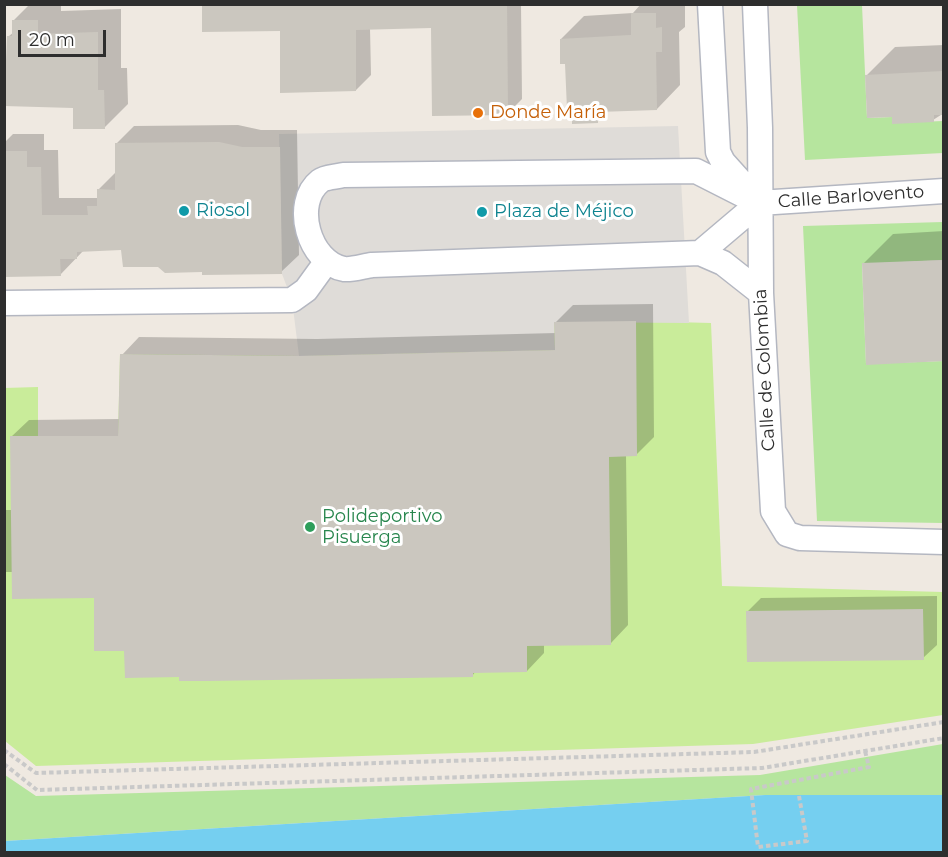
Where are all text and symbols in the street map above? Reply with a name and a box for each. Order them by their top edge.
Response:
scale bar [21,18,110,56]
text: 20 m [29,29,75,51]
place label: Donde María [490,102,606,124]
marker: Donde María [471,106,485,120]
street label: Calle Barlovento [777,181,925,213]
place label: Riosol [196,200,250,222]
place label: Plaza de Méjico [494,201,634,223]
marker: Riosol [177,204,191,218]
marker: Plaza de Méjico [475,205,489,219]
street label: Calle de Colombia [750,288,780,452]
place label: Polideportivo Pisuerga [322,506,443,548]
marker: Polideportivo Pisuerga [303,520,317,534]

